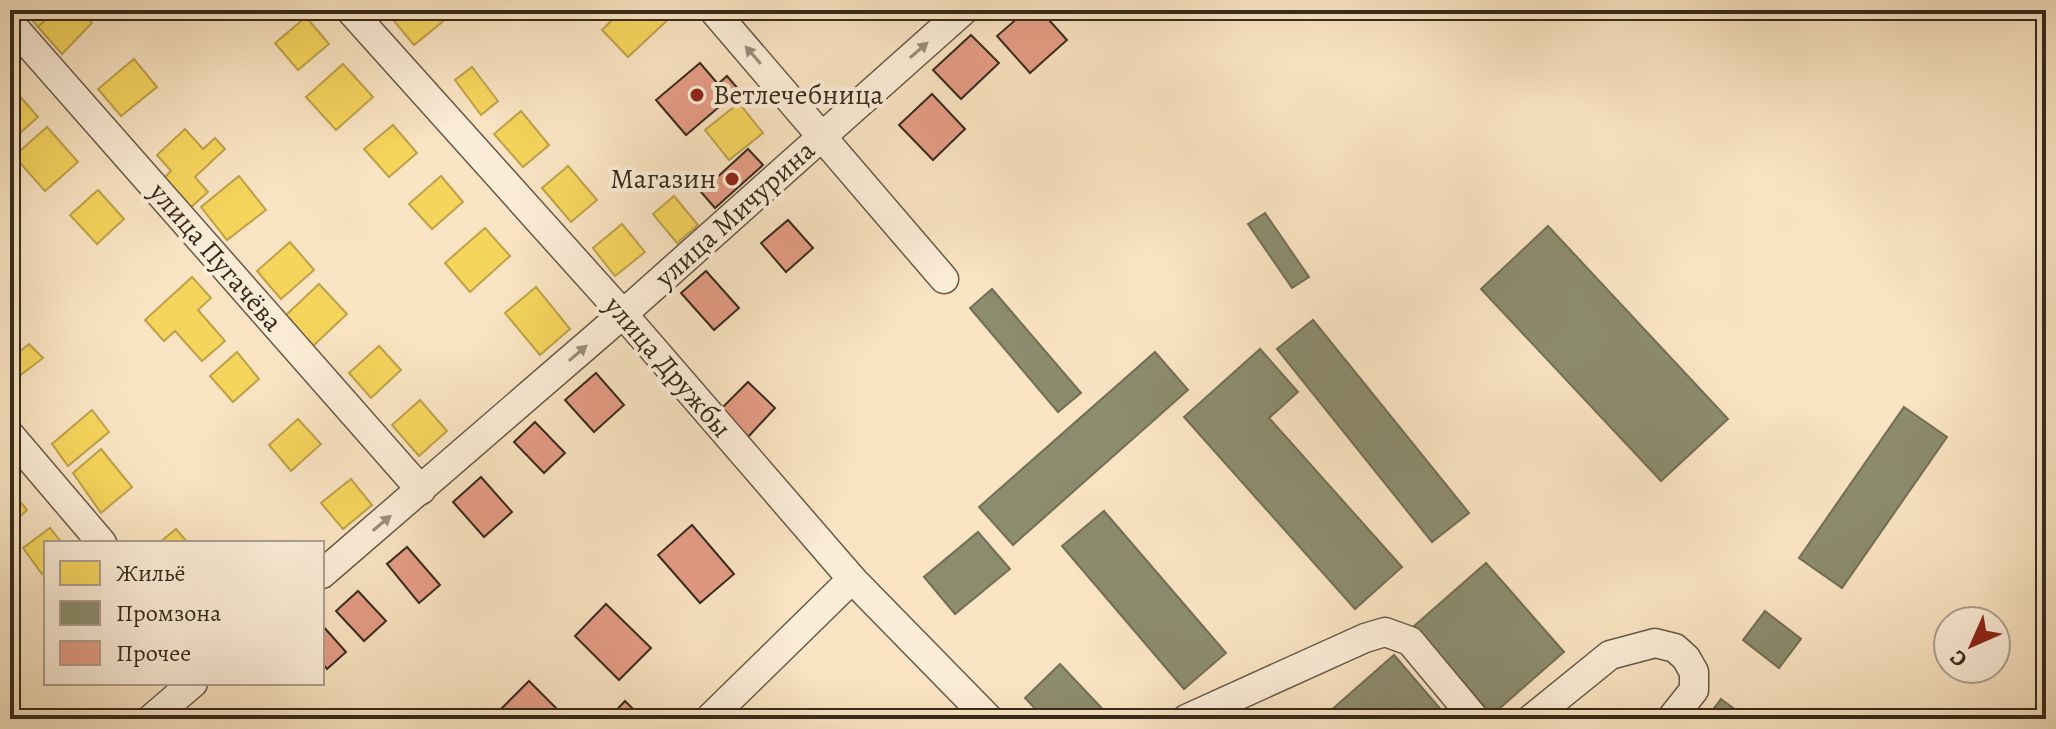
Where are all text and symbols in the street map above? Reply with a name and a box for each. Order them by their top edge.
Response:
one-way arrow [908,42,928,59]
one-way arrow [745,46,762,66]
place label: Ветлечебница [713,76,883,114]
marker: Ветлечебница [688,86,706,104]
street label: улица Мичурина [646,132,823,297]
place label: Магазин [610,160,716,198]
marker: Магазин [723,170,741,188]
street label: улица Пугачёва [140,174,291,340]
street label: улица Дружбы [595,287,740,446]
one-way arrow [569,345,588,363]
one-way arrow [371,515,391,532]
legend [44,541,324,685]
text: Жильё [116,557,185,589]
text: Промзона [116,597,221,629]
north arrow [1932,605,2012,685]
text: Прочее [116,637,191,669]
text: С [1943,643,1974,674]

